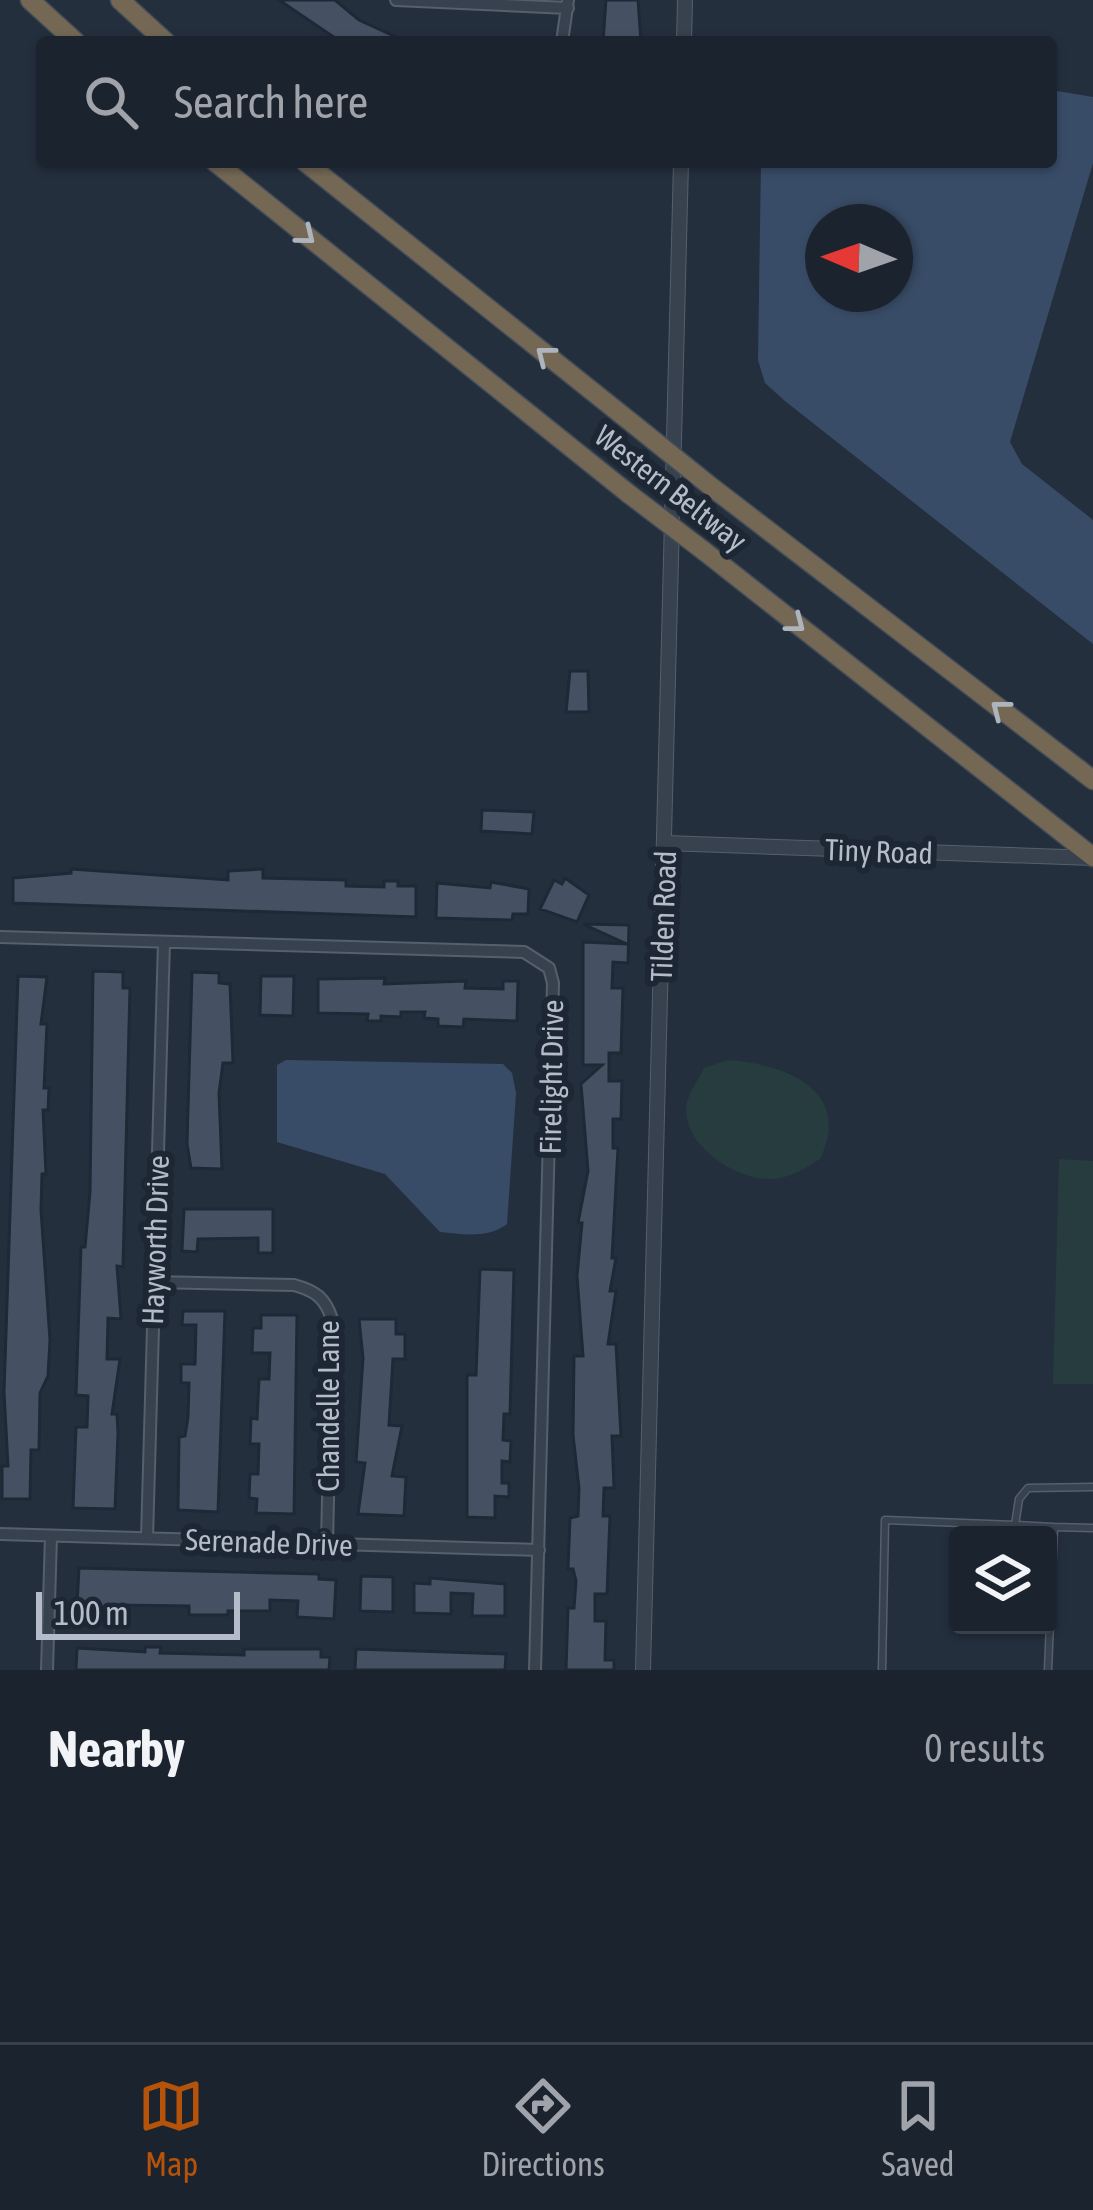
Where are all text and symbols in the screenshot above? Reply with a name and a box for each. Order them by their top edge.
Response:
search box [36,36,1057,168]
icon: search [78,69,144,135]
text: Search here [174,76,368,128]
north arrow [805,204,913,312]
one-way arrow [292,222,314,243]
one-way arrow [536,348,558,369]
street label: Western Beltway [588,418,754,558]
one-way arrow [782,610,804,631]
one-way arrow [992,702,1014,723]
street label: Tiny Road [825,832,933,870]
street label: Tilden Road [644,850,682,982]
street label: Firelight Drive [533,999,569,1155]
street label: Hayworth Drive [135,1155,175,1325]
street label: Chandelle Lane [311,1320,345,1492]
street label: Serenade Drive [185,1522,353,1562]
map controls [949,1526,1057,1634]
button: layers [949,1526,1057,1634]
scale bar [36,1586,240,1639]
text: 100 m [54,1594,129,1632]
text: Nearby [48,1719,185,1778]
text: 0 results [924,1726,1045,1770]
tab: Map [138,2073,204,2183]
tab: Directions [481,2073,605,2183]
tab: Saved [882,2073,954,2183]

